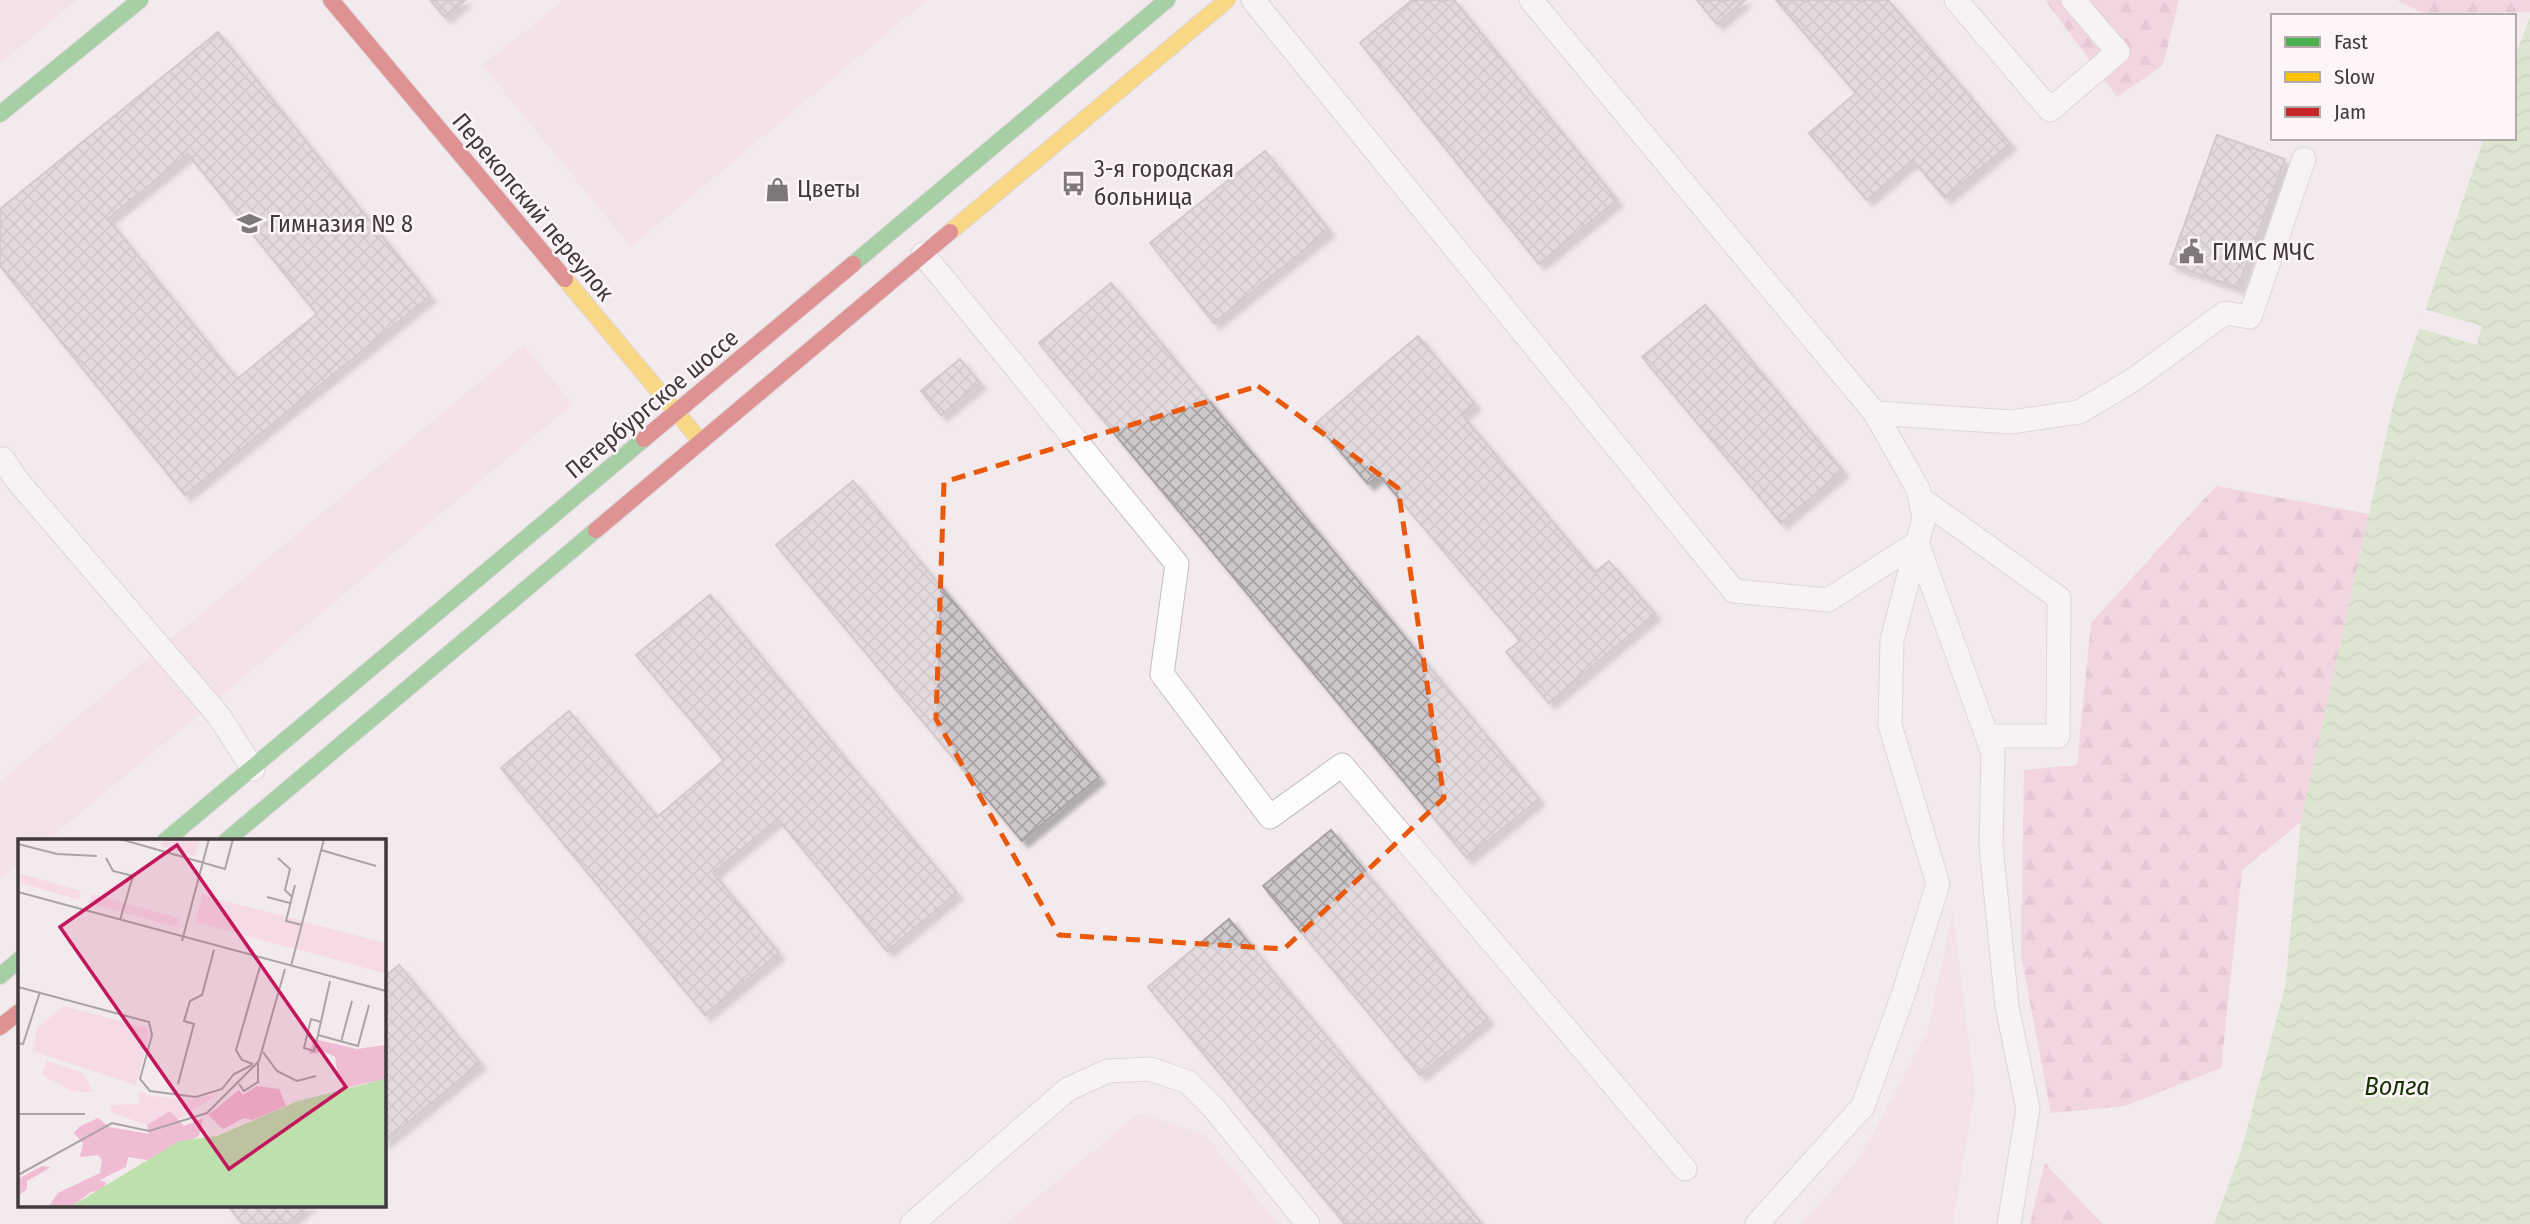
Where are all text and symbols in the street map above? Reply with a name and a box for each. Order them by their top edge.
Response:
legend [2271,14,2516,140]
text: Fast [2334,29,2368,55]
text: Slow [2334,64,2375,90]
text: Jam [2334,99,2366,125]
street label: Перекопский переулок [446,108,620,307]
place label: 3-я городская больница [1094,155,1234,211]
bus stop icon: 3-я городская больница [1060,169,1088,197]
shop icon: Цветы [763,175,791,203]
place label: Цветы [797,175,860,203]
school or university icon: Гимназия № 8 [235,210,263,238]
place label: Гимназия № 8 [269,210,413,238]
public building icon: ГИМС МЧС [2178,238,2206,266]
place label: ГИМС МЧС [2212,238,2315,266]
street label: Петербургское шоссе [560,324,744,484]
inset map [18,839,385,1206]
water label: Волга [2364,1071,2430,1102]

